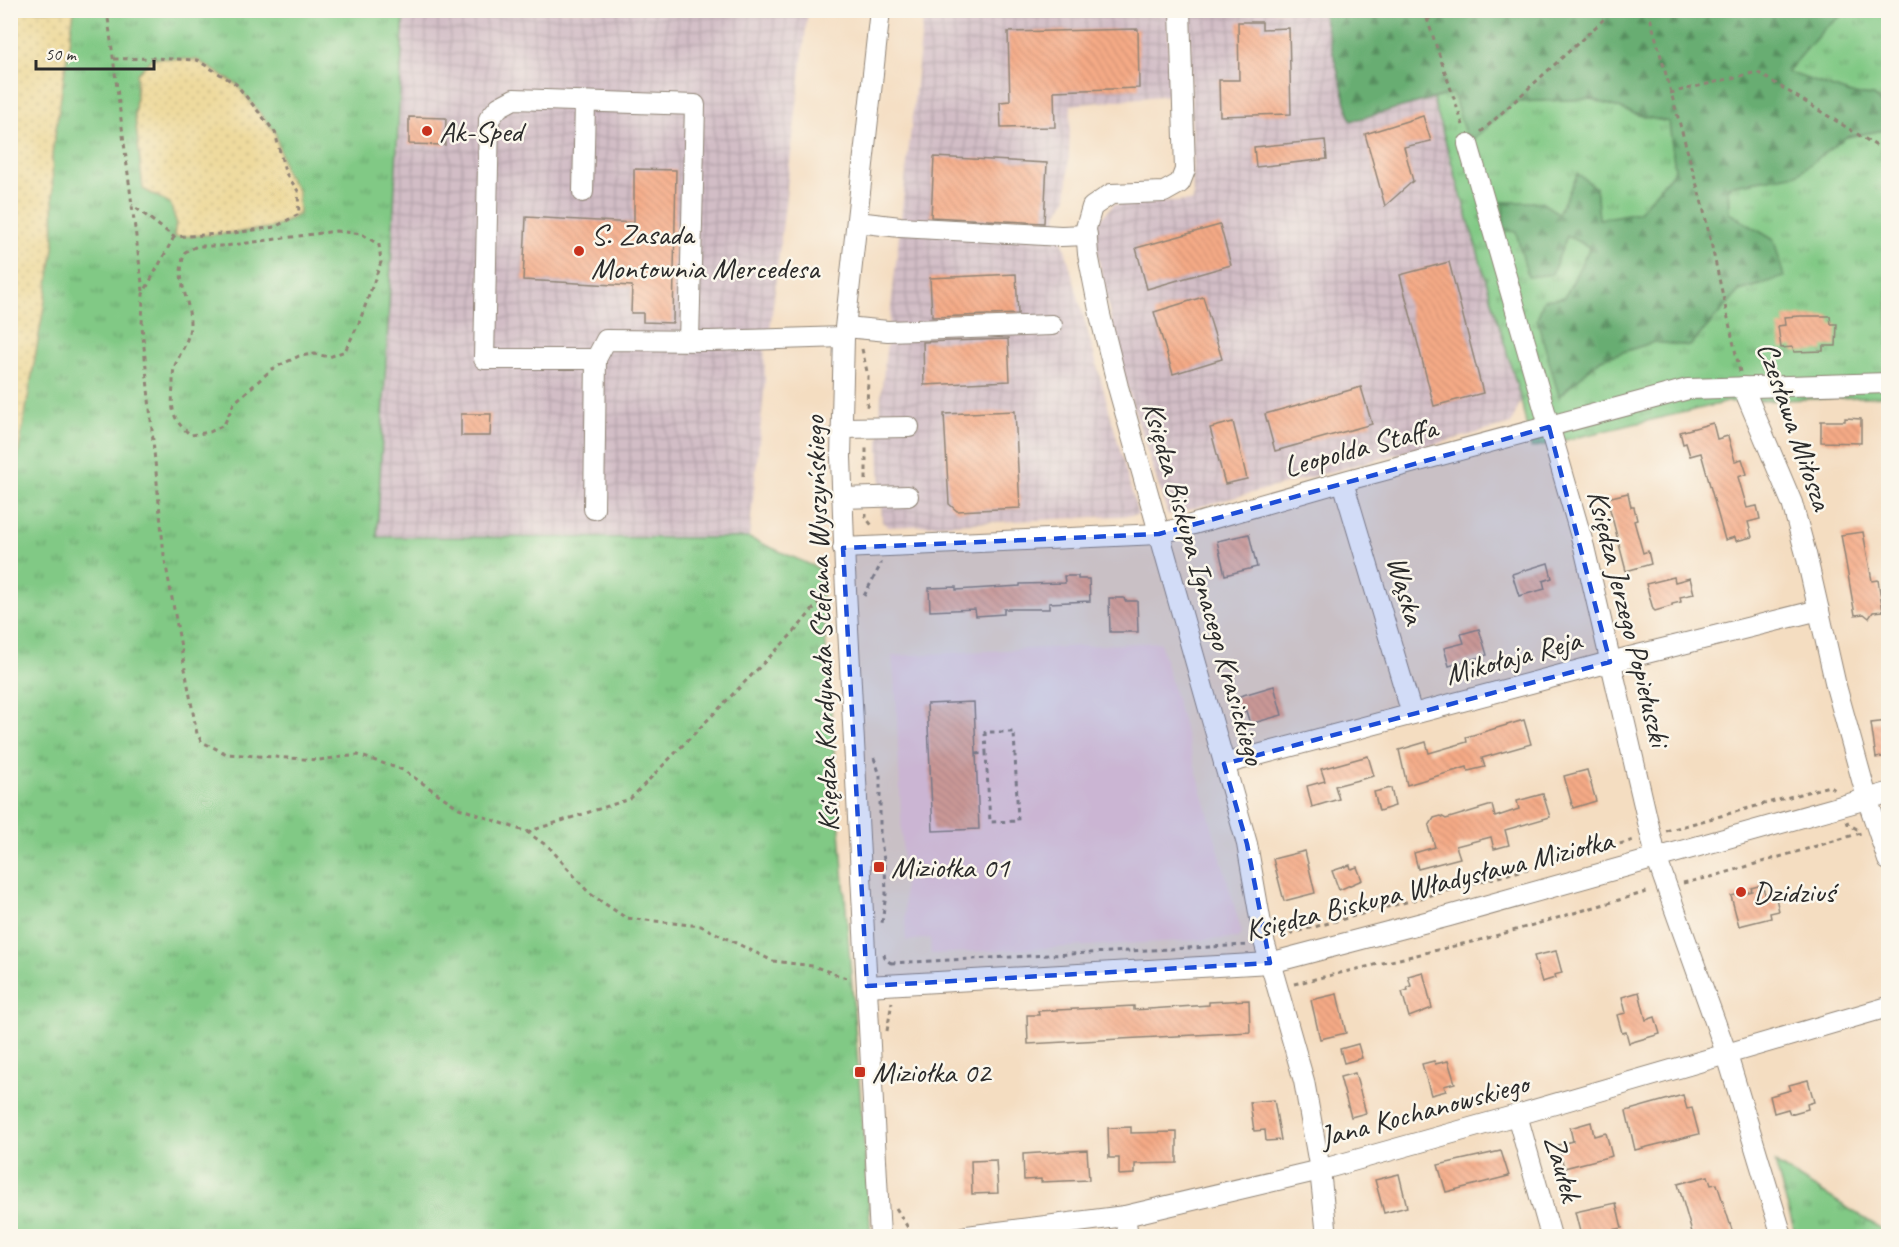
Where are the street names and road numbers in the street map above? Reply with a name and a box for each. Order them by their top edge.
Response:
street label: Czesława Miłosza [1749,337,1842,517]
street label: Księdza Biskupa Ignacego Krasickiego [1134,397,1274,770]
street label: Leopolda Staffa [1279,408,1443,486]
street label: Księdza Kardynała Stefana Wyszyńskiego [795,414,847,833]
street label: Księdza Jerzego Popiełuszki [1579,486,1680,753]
street label: Wąska [1378,552,1434,630]
street label: Mikołaja Reja [1441,620,1587,693]
street label: Księdza Biskupa Władysława Miziołka [1241,820,1619,949]
street label: Jana Kochanowskiego [1314,1063,1536,1157]
street label: Zaułek [1536,1131,1591,1207]

